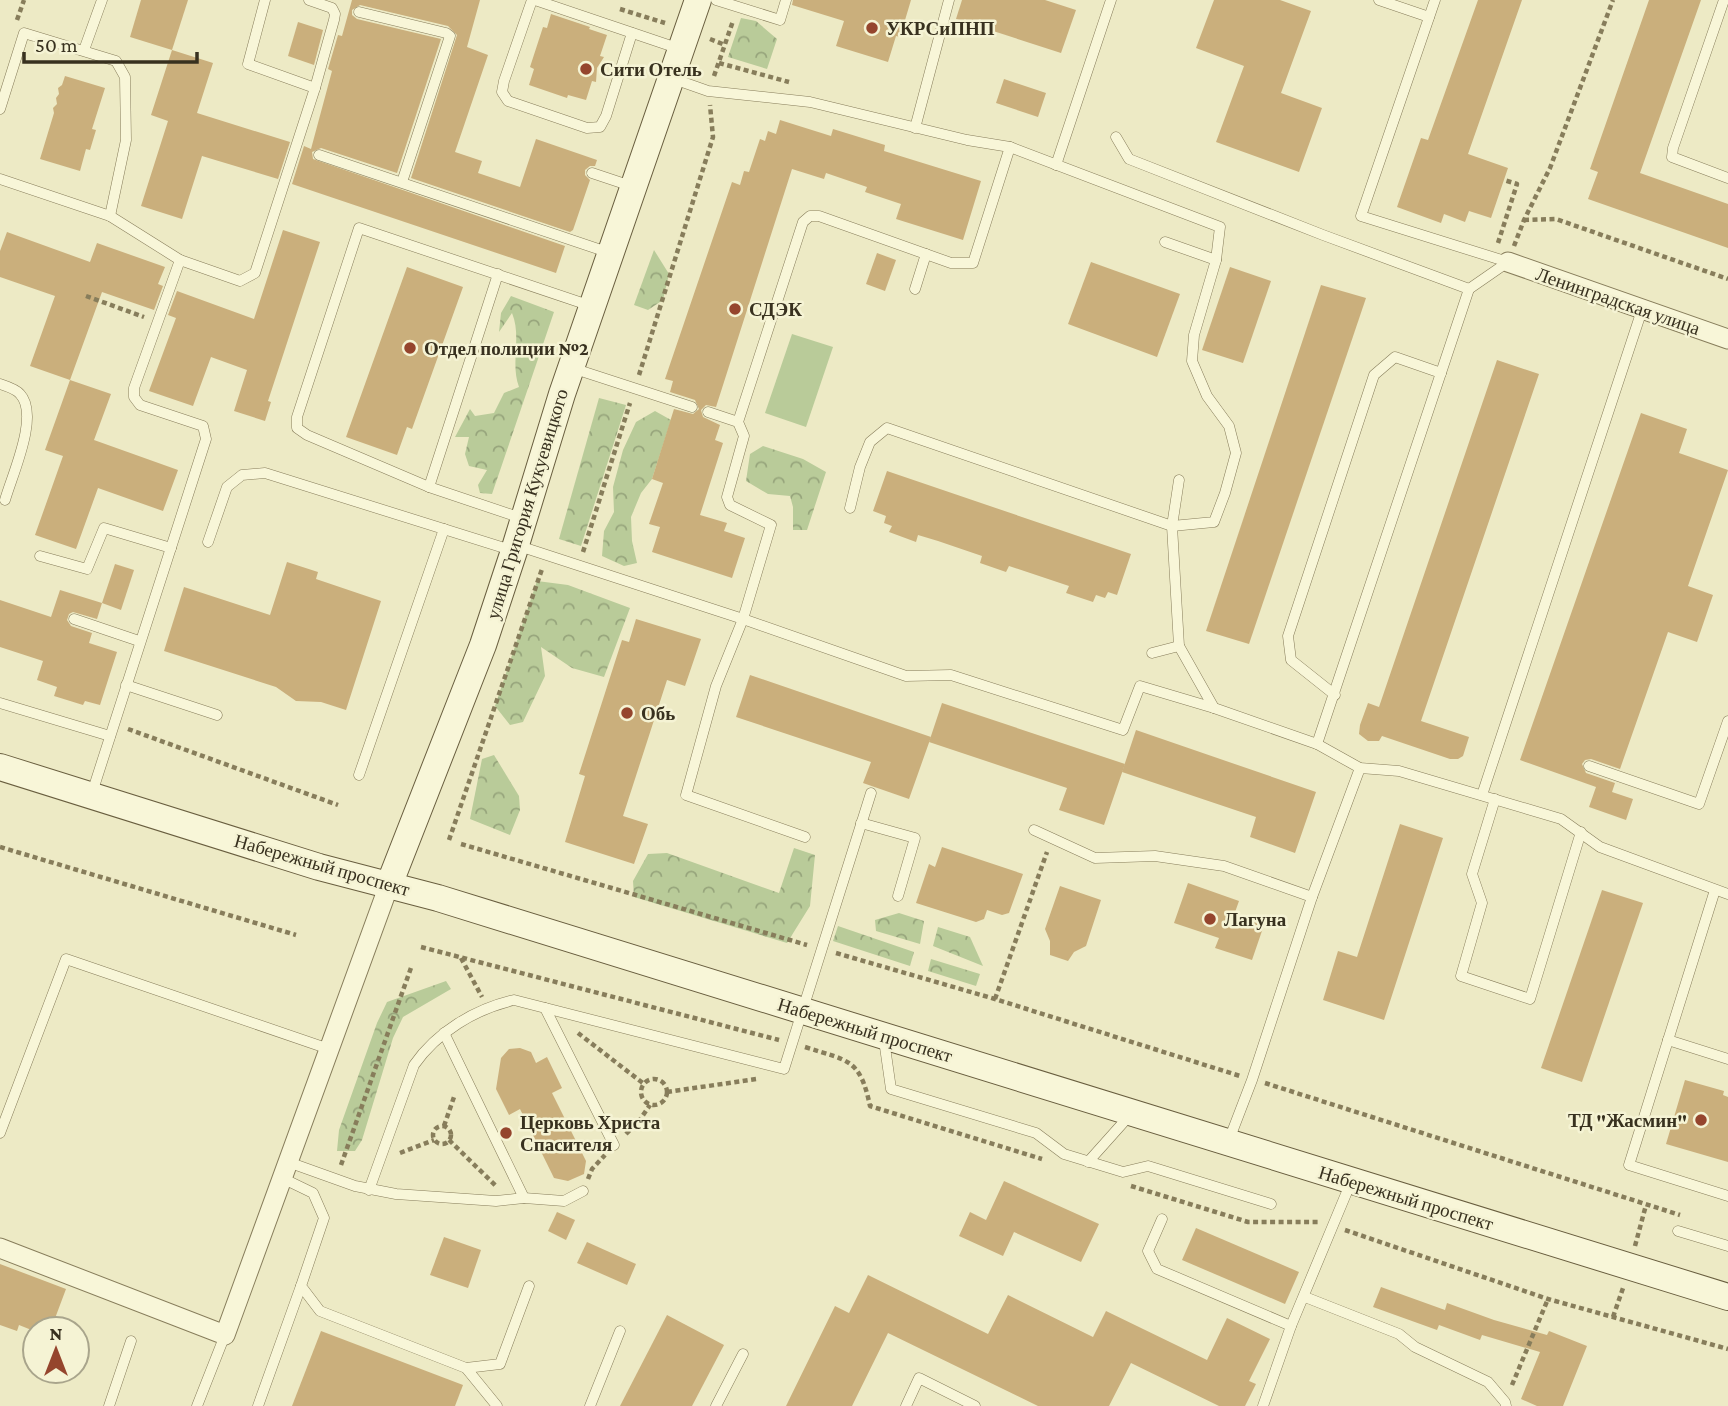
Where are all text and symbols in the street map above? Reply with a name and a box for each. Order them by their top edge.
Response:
place label: УКРСиПНП [886,18,995,39]
marker: УКРСиПНП [864,20,880,36]
scale bar [24,21,198,65]
text: 50 m [35,33,78,57]
place label: Сити Отель [600,59,702,80]
marker: Сити Отель [578,61,594,77]
street label: Ленинградская улица [1533,263,1703,339]
place label: СДЭК [749,299,802,320]
marker: СДЭК [727,301,743,317]
place label: Отдел полиции №2 [424,338,589,359]
marker: Отдел полиции №2 [402,340,418,356]
street label: улица Григория Кукуевицкого [482,386,572,622]
place label: Обь [641,703,675,724]
marker: Обь [619,705,635,721]
street label: Набережный проспект [232,830,413,900]
place label: Лагуна [1224,909,1287,930]
marker: Лагуна [1202,911,1218,927]
street label: Набережный проспект [775,993,956,1067]
place label: ТД "Жасмин" [1568,1110,1687,1131]
place label: Церковь Христа Спасителя [520,1112,661,1155]
marker: ТД "Жасмин" [1693,1112,1709,1128]
marker: Церковь Христа Спасителя [498,1125,514,1141]
street label: Набережный проспект [1316,1161,1497,1235]
north arrow [21,1315,91,1385]
text: N [50,1323,63,1344]

